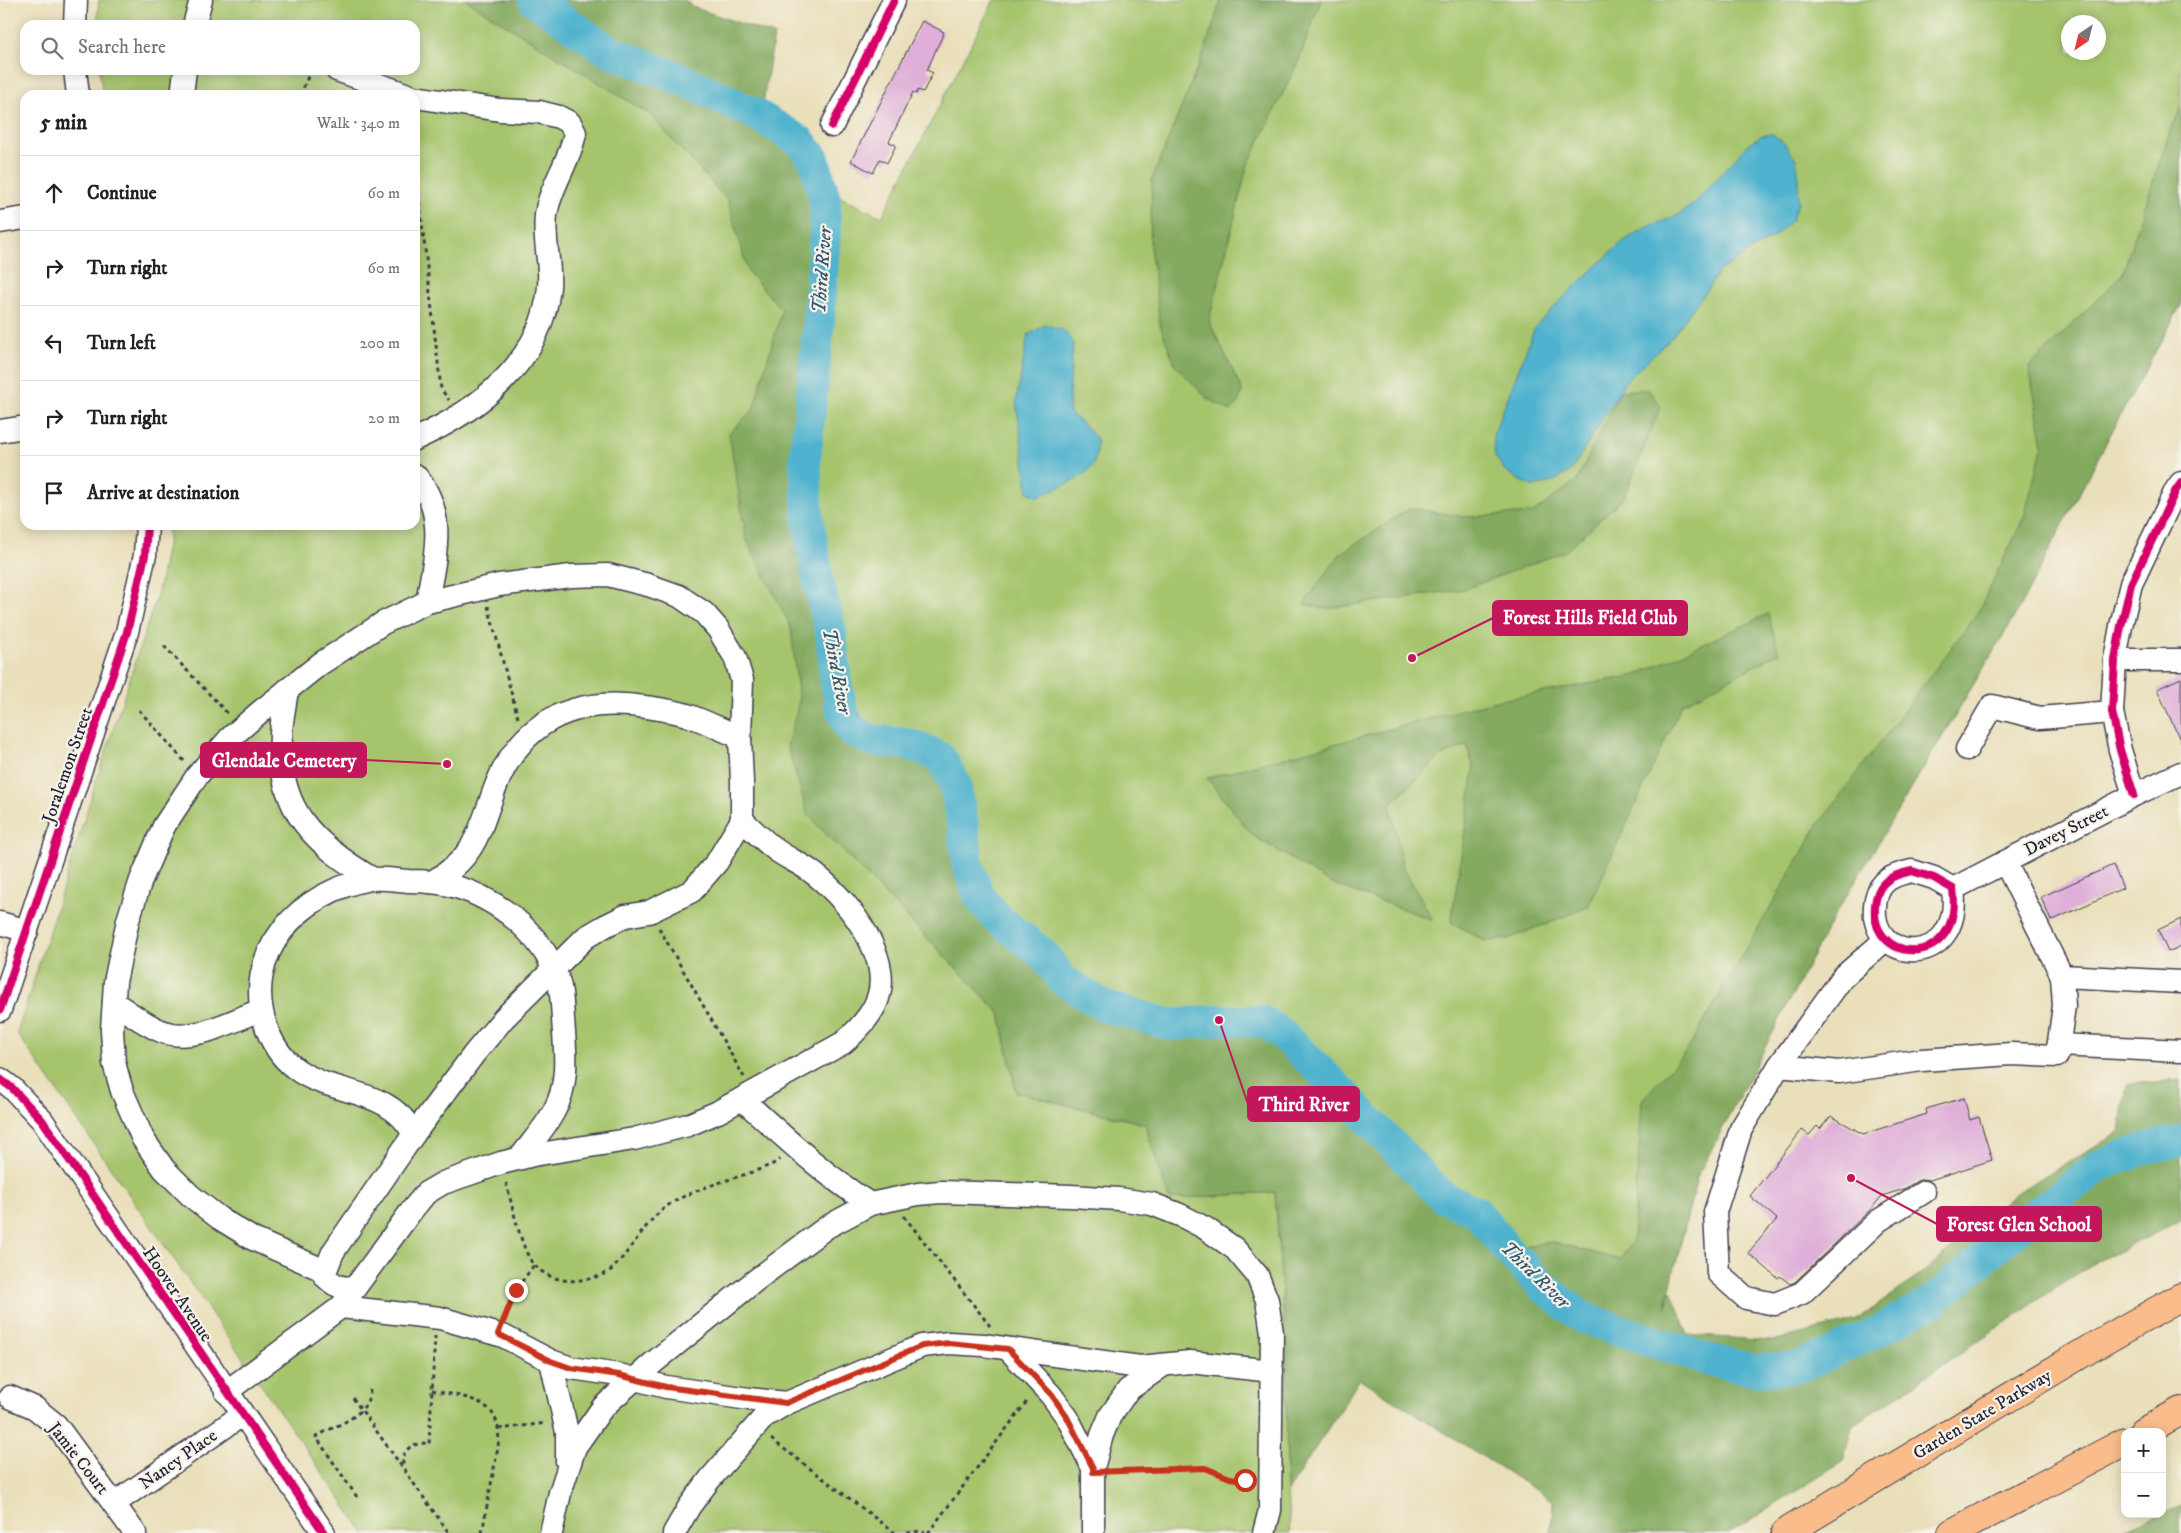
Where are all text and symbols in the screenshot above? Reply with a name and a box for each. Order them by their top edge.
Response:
north arrow [2061,15,2106,60]
search box [20,20,420,75]
icon: search [38,34,66,62]
text: Search here [78,36,166,59]
text: 5 min [40,110,87,136]
text: Walk · 340 m [317,113,400,133]
icon: ahead [40,179,68,207]
text: Continue [87,182,157,205]
text: 60 m [368,183,400,203]
water label: Third River [808,224,837,314]
icon: right [40,254,68,282]
text: Turn right [87,257,167,280]
text: 60 m [368,258,400,278]
icon: left [40,329,68,357]
text: Turn left [87,332,156,355]
text: 200 m [359,333,400,353]
icon: right [40,404,68,432]
text: Turn right [87,407,167,430]
text: 20 m [368,408,400,428]
icon: arrive [40,479,68,507]
text: Arrive at destination [87,482,239,505]
callout: Forest Hills Field Club [1493,601,1687,635]
text: Forest Hills Field Club [1503,607,1677,630]
water label: Third River [817,627,857,718]
street label: Joralemon Street [37,704,98,828]
callout: Glendale Cemetery [201,743,366,777]
text: Glendale Cemetery [212,750,357,773]
street label: Davey Street [2021,800,2112,861]
callout: Third River [1248,1087,1359,1121]
text: Third River [1258,1094,1350,1117]
callout: Forest Glen School [1937,1207,2101,1241]
text: Forest Glen School [1947,1214,2092,1237]
water label: Third River [1496,1237,1576,1315]
street label: Hoover Avenue [137,1243,217,1346]
route end [505,1279,528,1302]
street label: Garden State Parkway [1909,1365,2056,1465]
street label: Jamie Court [42,1416,113,1499]
street label: Nancy Place [135,1425,222,1495]
map controls [2121,1428,2166,1518]
button: + [2121,1428,2166,1473]
route start [1234,1469,1257,1492]
button: − [2121,1473,2166,1518]

